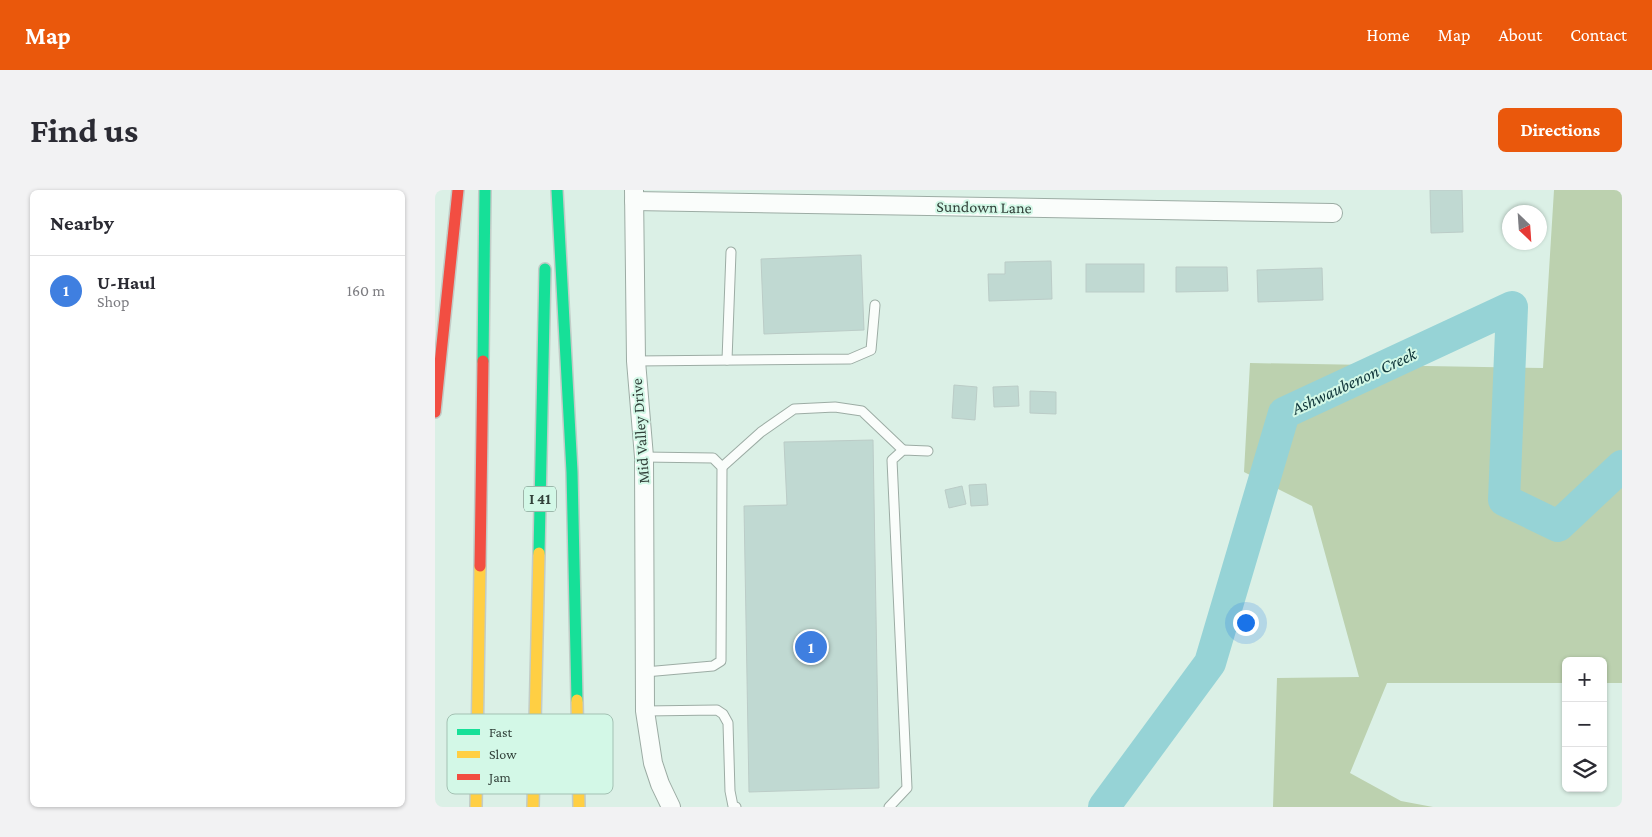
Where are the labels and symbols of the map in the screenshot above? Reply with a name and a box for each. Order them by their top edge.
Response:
street label: Sundown Lane [936,198,1032,216]
north arrow [1502,205,1547,250]
water label: Ashwaubenon Creek [1287,343,1421,419]
street label: Mid Valley Drive [628,378,653,484]
road number: I 41 [524,486,556,512]
your location [1233,610,1259,636]
pin: 1 [795,628,827,666]
legend [447,714,613,794]
text: Fast [489,724,513,740]
text: Slow [489,746,517,762]
text: Jam [487,769,511,785]

